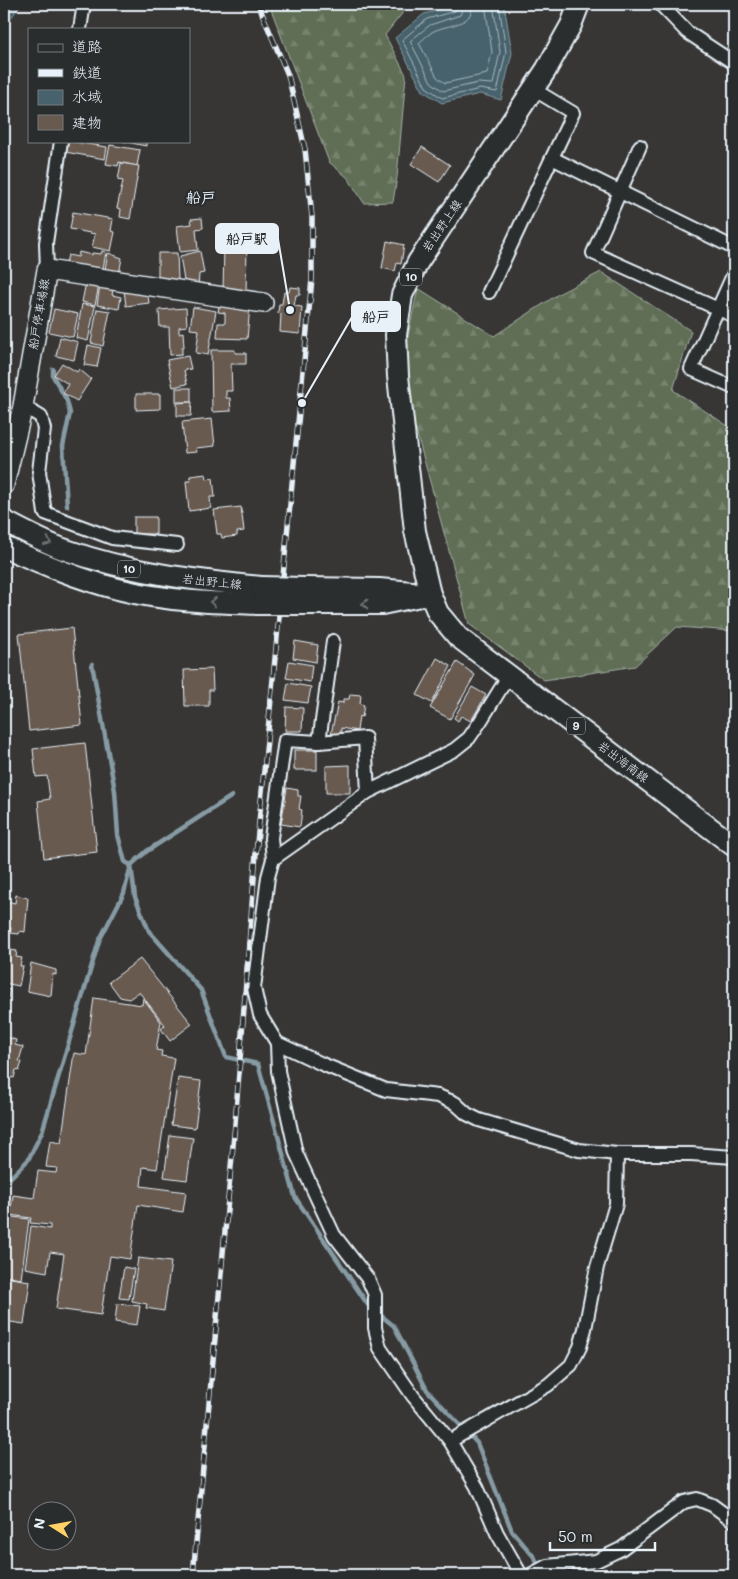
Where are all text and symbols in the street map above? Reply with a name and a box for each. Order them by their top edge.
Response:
legend [28,28,190,142]
text: 道路 [72,36,102,56]
text: 鉄道 [72,62,102,82]
text: 水域 [72,86,102,106]
text: 建物 [72,112,102,132]
district label: 船戸 [186,187,216,207]
street label: 岩出野上線 [418,196,465,255]
callout: 船戸駅 [216,224,278,253]
text: 船戸駅 [226,229,268,248]
road number: 10 [400,268,422,286]
street label: 船戸停車場線 [24,277,52,351]
callout: 船戸 [352,302,400,331]
text: 船戸 [362,307,390,326]
one-way arrow [43,536,52,546]
road number: 10 [118,560,140,578]
street label: 岩出野上線 [181,570,243,592]
one-way arrow [209,597,217,608]
one-way arrow [360,599,368,609]
road number: 9 [567,718,585,734]
street label: 岩出海南線 [595,737,652,786]
north arrow [28,1502,78,1552]
text: N [28,1516,49,1530]
scale bar [550,1519,656,1551]
text: 50 m [558,1526,593,1546]

